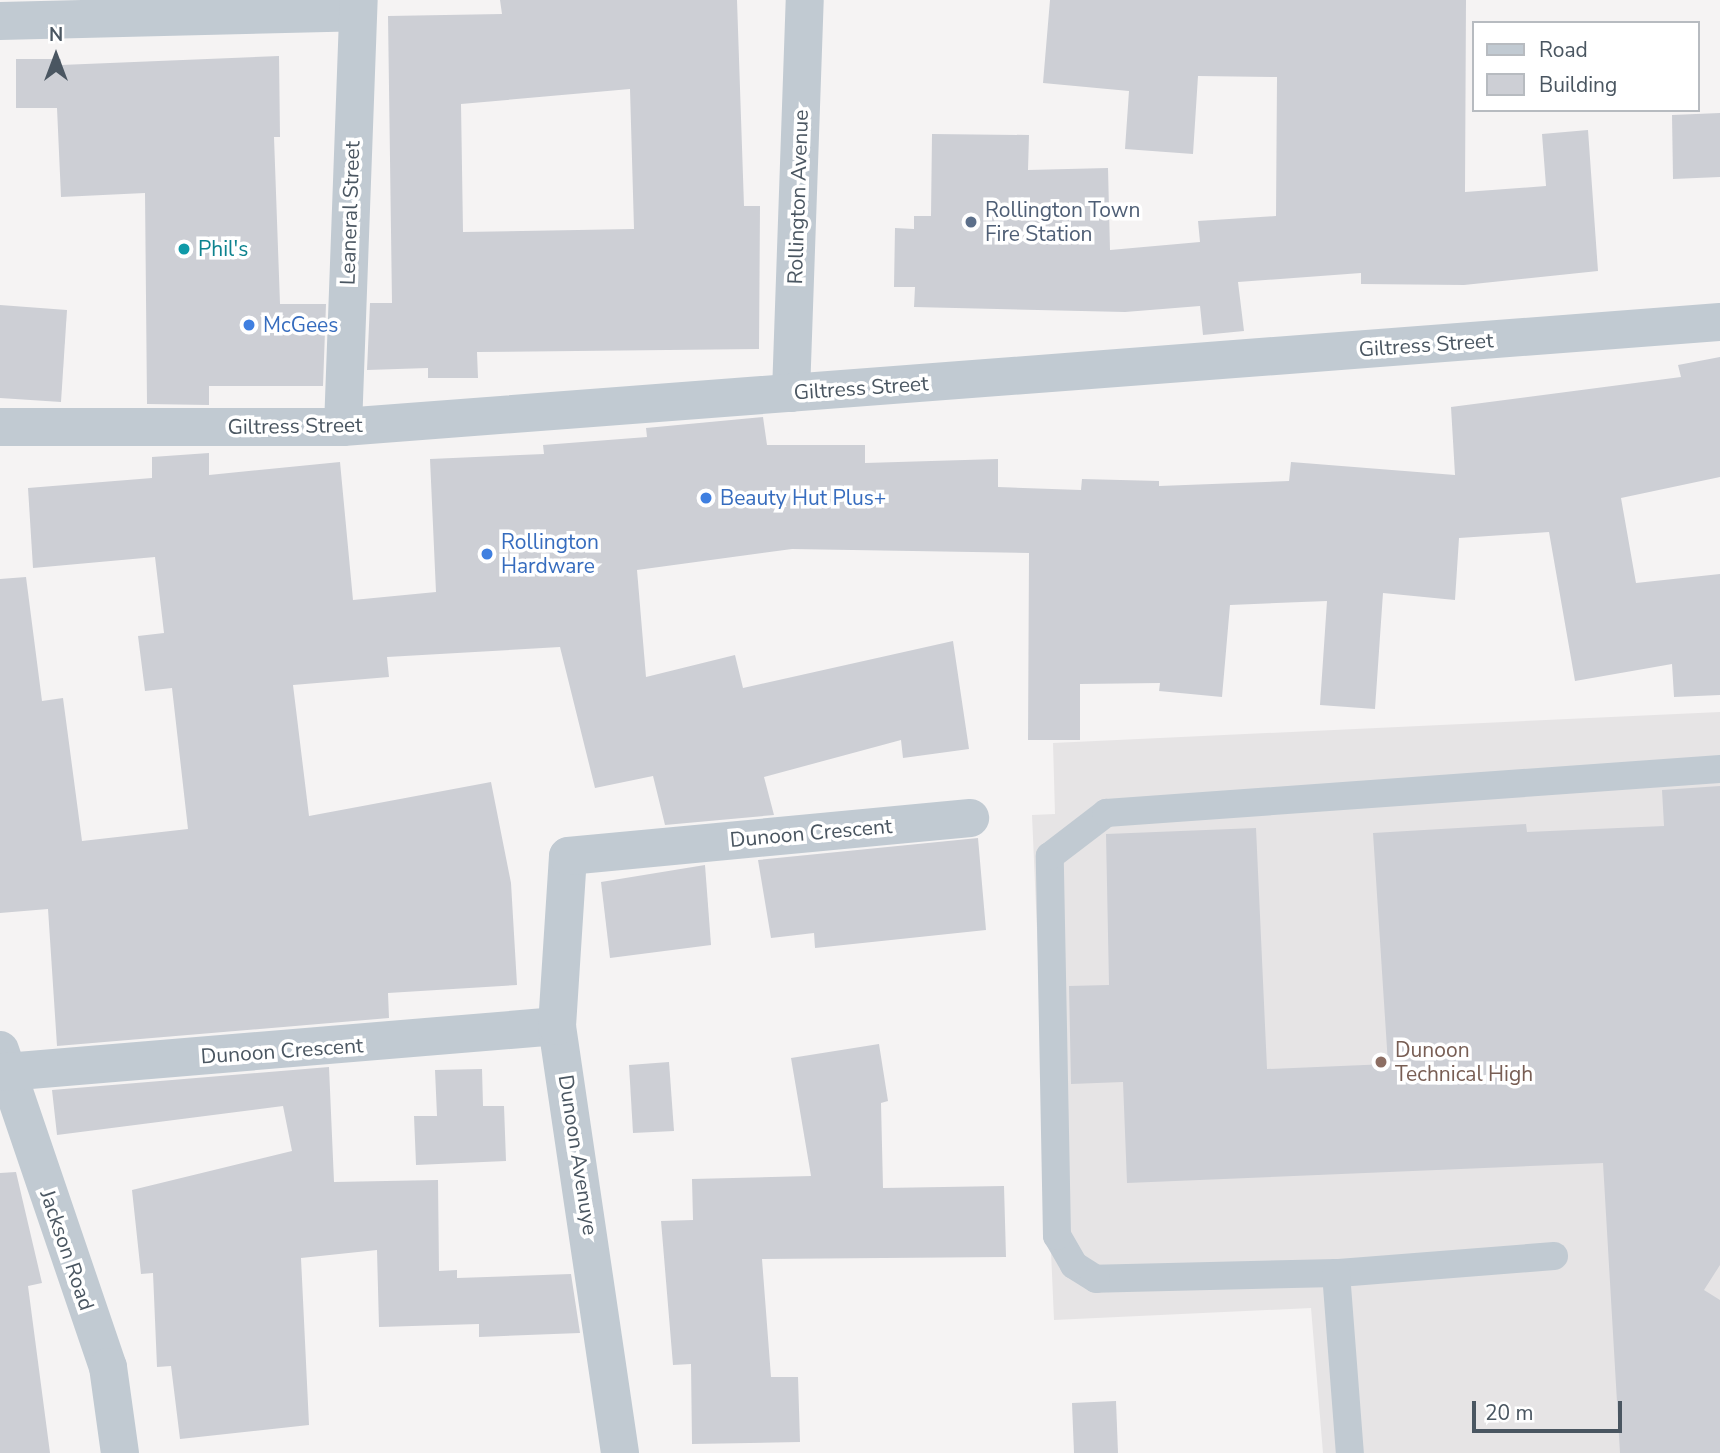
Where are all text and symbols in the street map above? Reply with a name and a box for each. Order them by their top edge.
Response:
north arrow [21,21,91,91]
legend [1472,21,1699,112]
text: N [49,22,63,48]
text: Road [1539,36,1588,64]
text: Building [1539,71,1617,99]
street label: Rollington Avenue [782,109,814,285]
street label: Leaneral Street [335,141,365,285]
place label: Rollington Town Fire Station [985,197,1140,247]
marker: Rollington Town Fire Station [963,214,979,230]
place label: Phil's [198,236,248,262]
marker: Phil's [176,241,192,257]
place label: McGees [263,312,338,338]
marker: McGees [241,317,257,333]
street label: Giltress Street [1358,328,1494,362]
street label: Giltress Street [793,371,929,405]
street label: Giltress Street [227,412,363,440]
place label: Beauty Hut Plus+ [720,485,886,511]
marker: Beauty Hut Plus+ [698,490,714,506]
place label: Rollington Hardware [501,529,599,579]
marker: Rollington Hardware [479,546,495,562]
street label: Dunoon Crescent [729,813,893,853]
street label: Dunoon Crescent [200,1033,364,1069]
place label: Dunoon Technical High [1395,1037,1533,1087]
marker: Dunoon Technical High [1373,1054,1389,1070]
street label: Dunoon Avenuye [553,1073,603,1237]
street label: Jackson Road [35,1186,99,1314]
scale bar [1475,1386,1626,1430]
text: 20 m [1485,1399,1534,1427]

